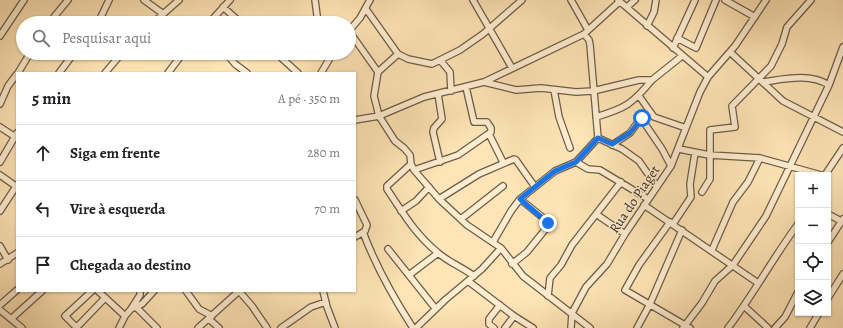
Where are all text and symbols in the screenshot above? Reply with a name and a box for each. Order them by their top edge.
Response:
search box [16,16,356,60]
icon: search [30,27,52,49]
text: Pesquisar aqui [62,28,151,48]
text: 5 min [32,87,71,110]
text: A pé · 350 m [278,90,340,107]
route start [633,109,651,127]
icon: ahead [32,142,54,164]
text: Siga em frente [70,143,160,163]
text: 280 m [307,144,340,161]
street label: Rua do Piaget [605,161,664,237]
map controls [795,172,831,316]
button: + [795,172,831,208]
icon: left [32,198,54,220]
text: Vire à esquerda [70,199,166,219]
text: 70 m [314,200,340,217]
button: − [795,208,831,244]
route end [539,214,557,232]
button: locate [795,244,831,280]
icon: arrive [32,254,54,276]
text: Chegada ao destino [70,255,191,275]
button: layers [795,280,831,316]

